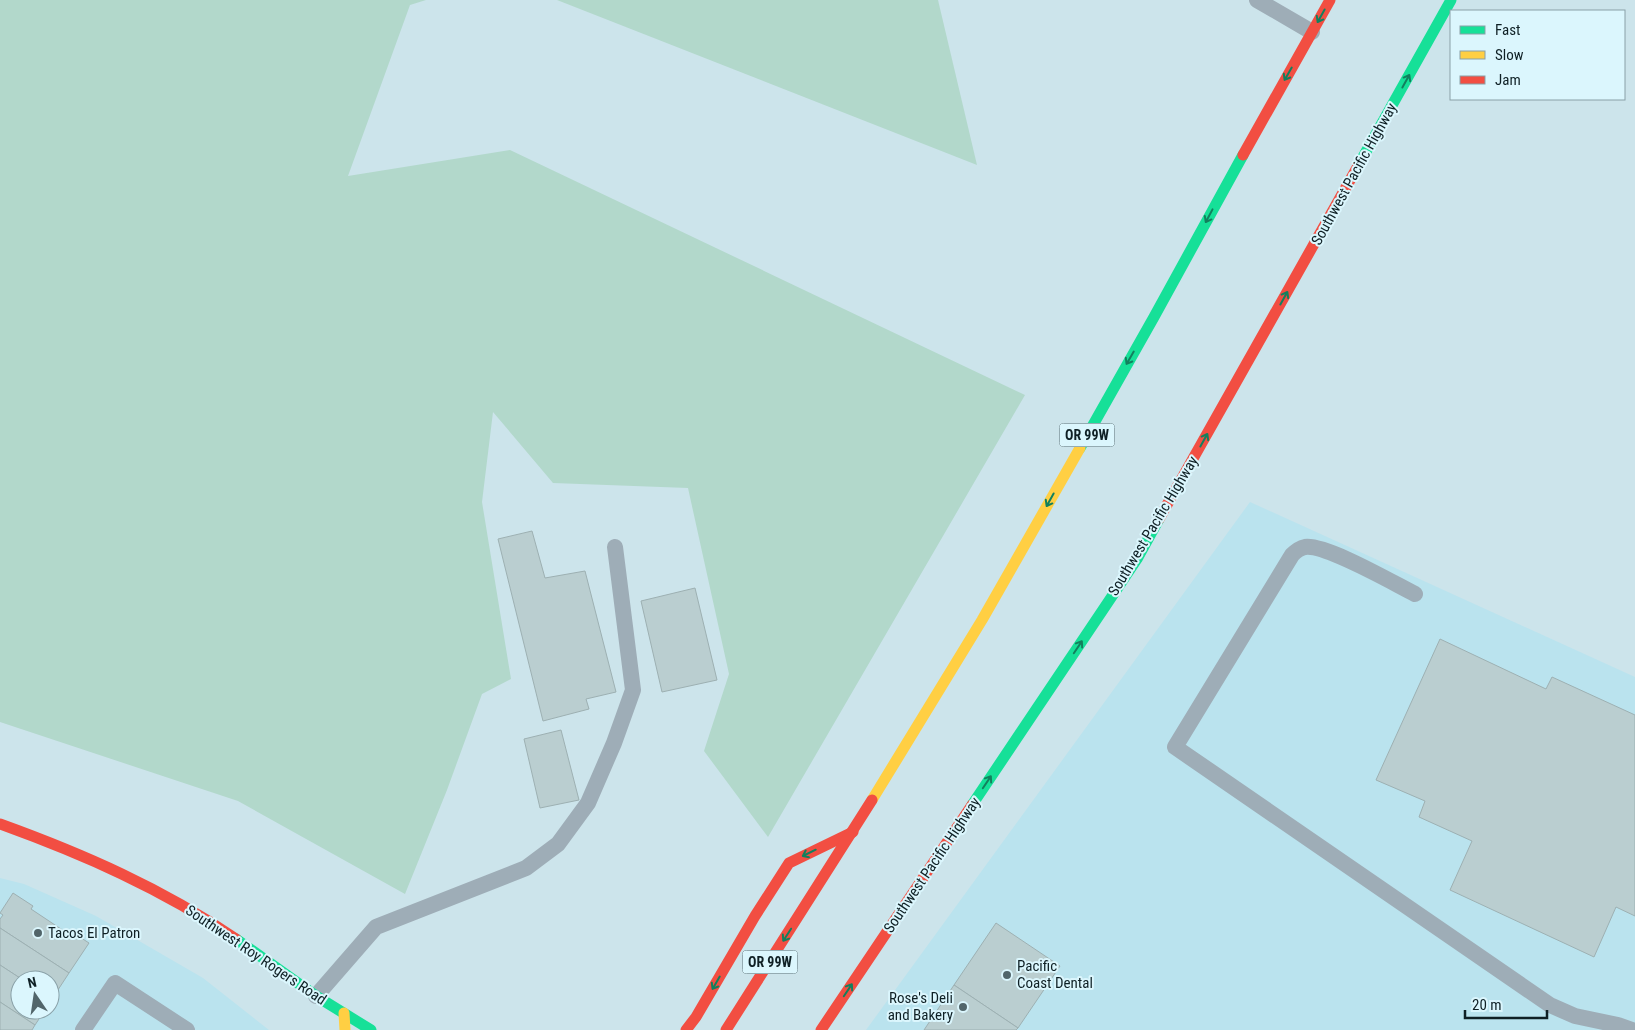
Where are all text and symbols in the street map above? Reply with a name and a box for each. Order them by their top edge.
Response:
one-way arrow [1316,8,1325,23]
legend [1450,10,1625,100]
text: Fast [1495,21,1520,39]
text: Slow [1495,46,1524,64]
one-way arrow [1283,67,1293,81]
text: Jam [1495,71,1521,89]
one-way arrow [1401,73,1411,88]
street label: Southwest Pacific Highway [1307,100,1401,248]
one-way arrow [1204,208,1214,223]
one-way arrow [1279,292,1289,306]
one-way arrow [1125,351,1135,365]
road number: OR 99W [1060,424,1114,446]
one-way arrow [1200,433,1209,448]
street label: Southwest Pacific Highway [1104,453,1202,599]
one-way arrow [1045,492,1055,506]
one-way arrow [1073,640,1083,654]
one-way arrow [982,775,993,789]
street label: Southwest Pacific Highway [880,794,984,936]
one-way arrow [802,849,817,859]
street label: Southwest Roy Rogers Road [182,901,330,1009]
place label: Tacos El Patron [48,924,140,942]
marker: Tacos El Patron [32,927,44,939]
one-way arrow [782,928,792,942]
road number: OR 99W [742,950,798,974]
place label: Pacific Coast Dental [1017,957,1093,992]
marker: Pacific Coast Dental [1001,969,1013,981]
north arrow [10,970,60,1020]
text: N [26,974,38,991]
one-way arrow [710,975,720,990]
one-way arrow [843,983,853,997]
scale bar [1465,988,1548,1020]
place label: Rose's Deli and Bakery [888,989,953,1024]
text: 20 m [1472,996,1502,1014]
marker: Rose's Deli and Bakery [957,1001,969,1013]

